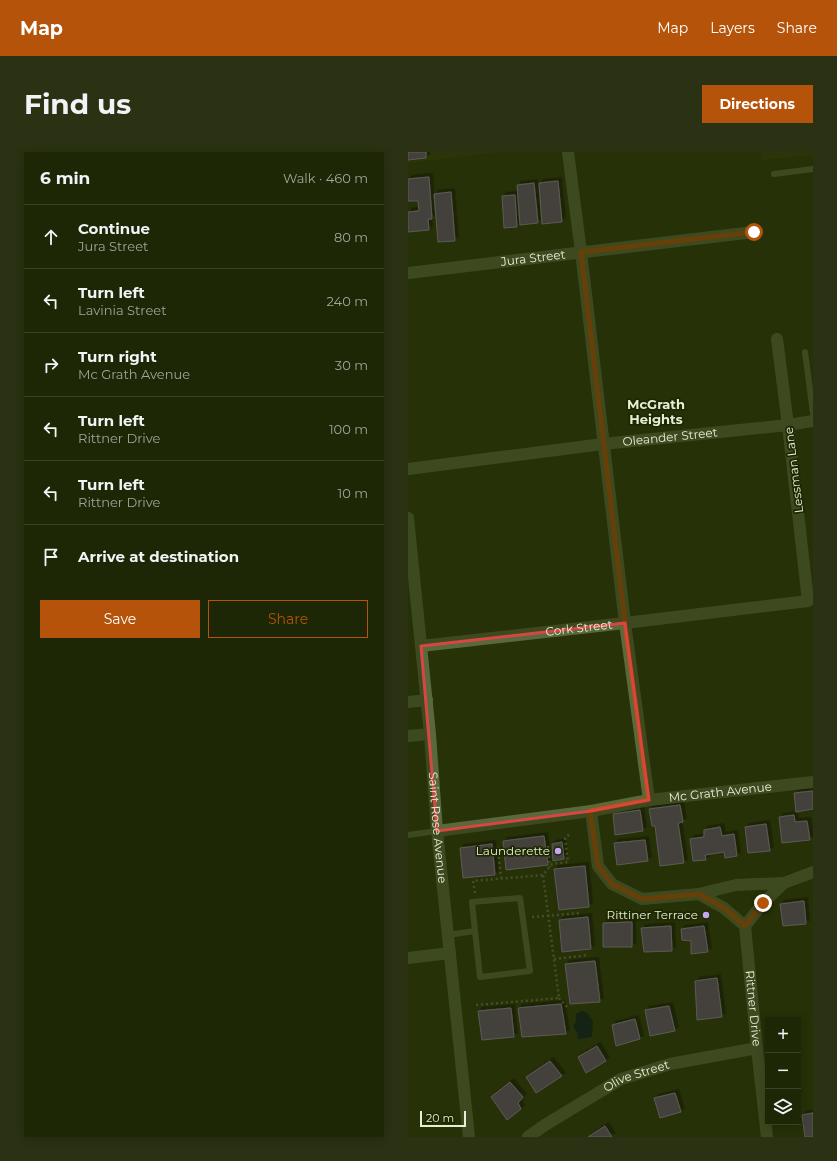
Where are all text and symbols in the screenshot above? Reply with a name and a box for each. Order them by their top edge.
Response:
text: Map [20,17,63,40]
text: Map [657,19,688,37]
text: Layers [710,19,755,37]
text: Share [777,19,817,37]
button: Directions [702,85,813,123]
text: Find us [24,87,131,121]
text: 6 min [40,168,90,188]
text: Walk · 460 m [283,170,368,186]
text: Continue [78,219,150,238]
route start [745,223,763,241]
icon: ahead [40,226,62,248]
text: 80 m [334,229,368,245]
text: Jura Street [78,238,148,254]
street label: Jura Street [499,246,566,269]
text: Turn left [78,283,145,302]
icon: left [40,290,62,312]
text: 240 m [327,293,368,309]
text: Lavinia Street [78,302,166,318]
text: Turn right [78,347,157,366]
icon: right [40,354,62,376]
text: 30 m [335,357,368,373]
text: Mc Grath Avenue [78,366,190,382]
district label: McGrath Heights [627,396,685,427]
text: Turn left [78,411,145,430]
icon: left [40,418,62,440]
text: 100 m [329,421,368,437]
street label: Oleander Street [622,424,718,449]
street label: Lessman Lane [781,426,806,514]
text: Rittner Drive [78,430,160,446]
text: Turn left [78,475,145,494]
icon: left [40,482,62,504]
text: 10 m [338,485,368,501]
text: Rittner Drive [78,494,160,510]
icon: arrive [40,546,62,568]
text: Arrive at destination [78,547,239,566]
button: Save [40,600,200,638]
button: Share [208,600,368,638]
street label: Cork Street [545,616,613,639]
street label: Saint Rose Avenue [426,771,450,884]
street label: Mc Grath Avenue [668,779,772,805]
place label: Launderette [476,843,550,858]
marker: Launderette [553,846,563,856]
route end [754,894,772,912]
place label: Rittiner Terrace [607,907,698,922]
marker: Rittiner Terrace [701,910,711,920]
street label: Rittner Drive [742,970,765,1047]
map controls [765,1017,801,1125]
button: + [765,1017,801,1053]
button: − [765,1053,801,1089]
street label: Olive Street [600,1057,671,1095]
button: layers [765,1089,801,1125]
scale bar [420,1109,466,1128]
text: 20 m [426,1111,454,1125]

